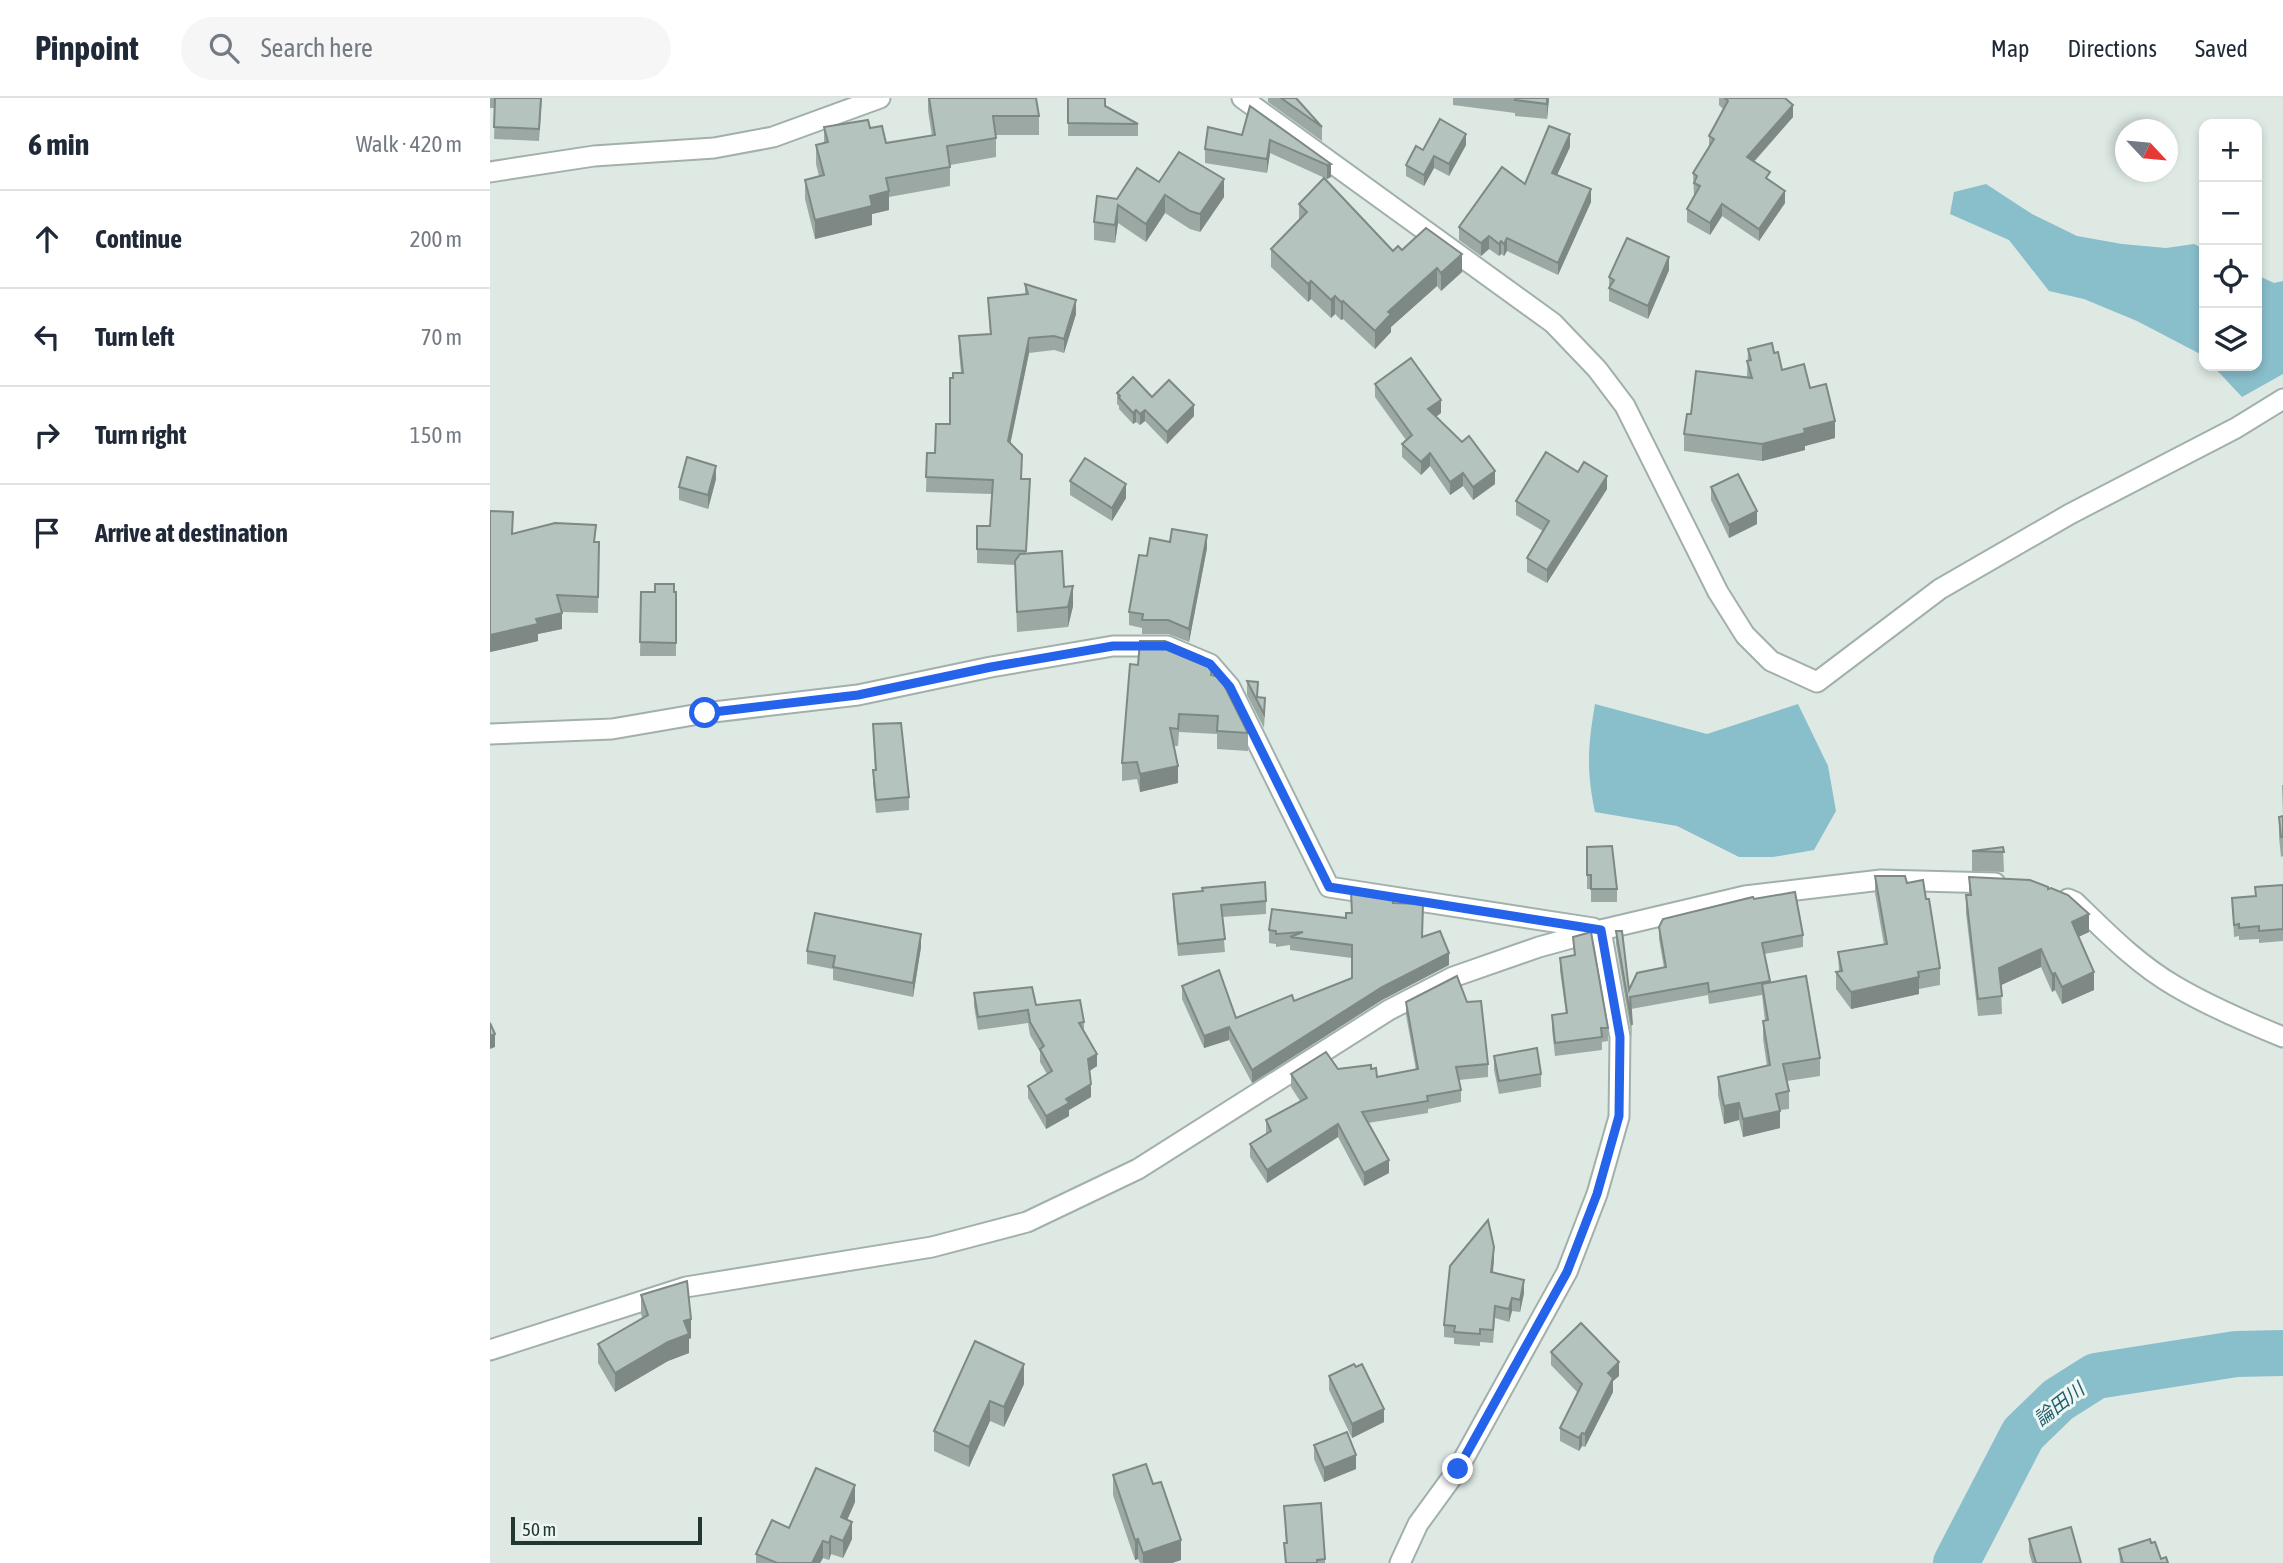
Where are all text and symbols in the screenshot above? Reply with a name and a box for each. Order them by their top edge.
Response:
search box [181,17,671,80]
text: Pinpoint [35,29,139,67]
icon: search [205,29,243,67]
text: Search here [261,33,373,63]
text: Map [1991,35,2029,62]
text: Directions [2067,35,2157,62]
text: Saved [2195,35,2248,62]
north arrow [2115,119,2178,182]
map controls [2199,119,2262,371]
button: + [2199,119,2262,182]
text: 6 min [28,127,89,161]
text: Walk · 420 m [356,131,462,157]
button: − [2199,182,2262,245]
icon: ahead [28,220,66,258]
text: Continue [95,224,182,254]
text: 200 m [410,226,462,252]
button: locate [2199,245,2262,308]
button: layers [2199,308,2262,371]
icon: left [28,318,66,356]
text: Turn left [95,322,175,352]
text: 70 m [421,324,462,350]
icon: right [28,416,66,454]
text: Turn right [95,420,186,450]
text: 150 m [410,422,462,448]
icon: arrive [28,514,66,552]
text: Arrive at destination [95,518,288,548]
route start [689,697,720,728]
water label: 論田川 [2030,1377,2090,1430]
route end [1442,1453,1473,1484]
scale bar [511,1514,702,1546]
text: 50 m [522,1518,556,1540]

